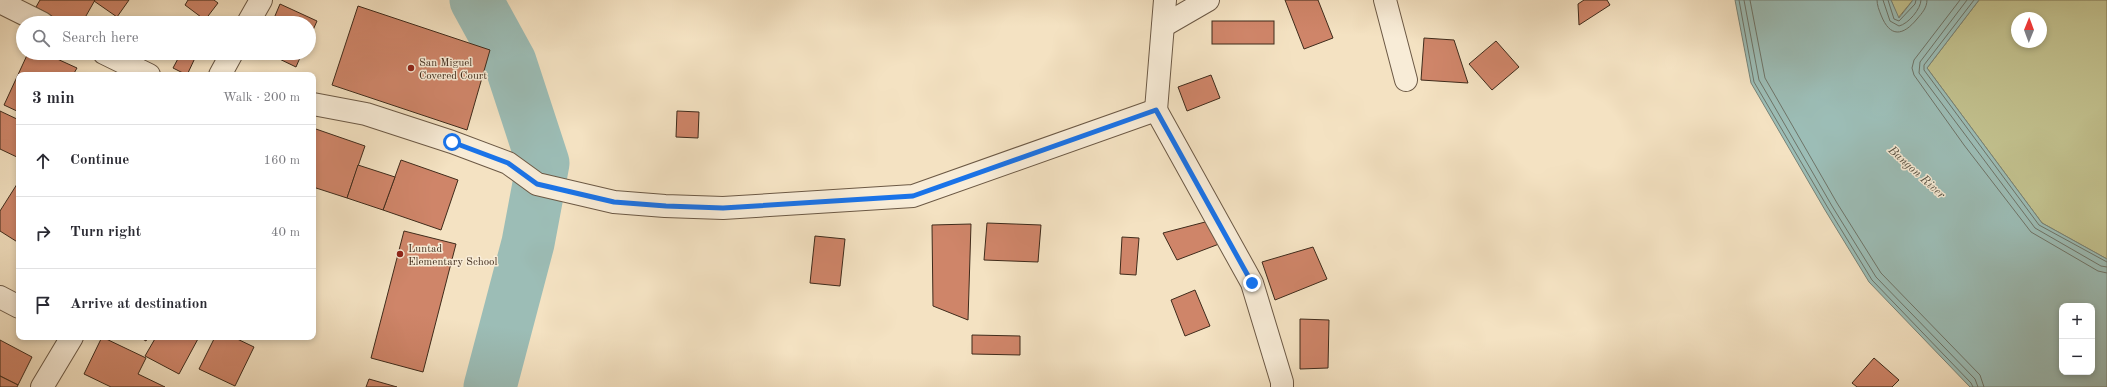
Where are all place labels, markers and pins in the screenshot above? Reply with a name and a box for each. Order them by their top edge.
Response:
place label: San Miguel Covered Court [419,58,487,82]
marker: San Miguel Covered Court [406,63,416,73]
place label: Luntad Elementary School [408,244,498,268]
marker: Luntad Elementary School [395,249,405,259]

